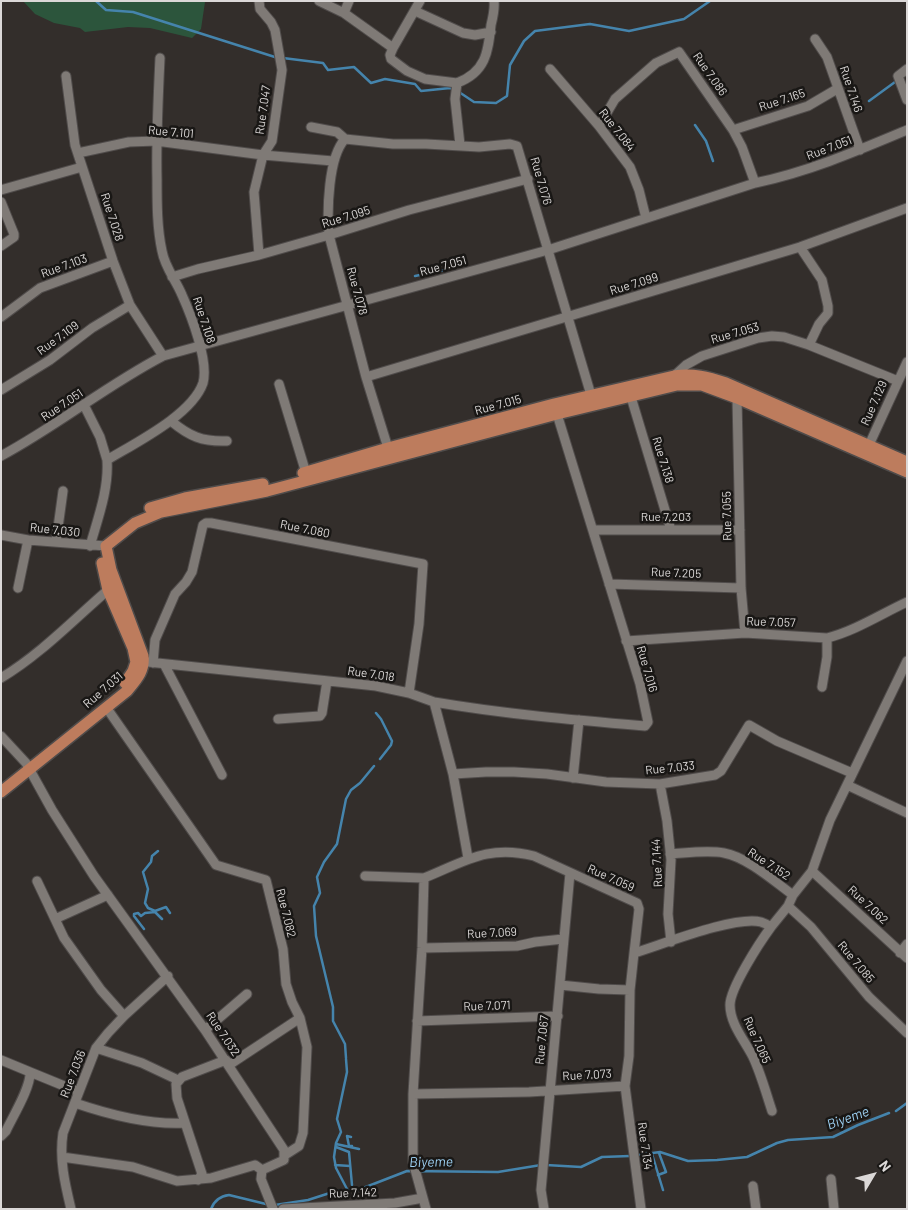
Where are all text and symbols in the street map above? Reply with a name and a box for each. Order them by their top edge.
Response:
street label: Rue 7.086 [690,49,730,99]
street label: Rue 7.146 [836,64,866,114]
street label: Rue 7.047 [252,85,274,135]
street label: Rue 7.165 [757,86,807,114]
street label: Rue 7.084 [596,106,638,154]
street label: Rue 7.101 [148,123,194,141]
street label: Rue 7.051 [804,133,854,163]
street label: Rue 7.076 [527,155,555,207]
street label: Rue 7.028 [97,191,127,243]
street label: Rue 7.095 [320,203,372,231]
street label: Rue 7.103 [39,251,89,281]
street label: Rue 7.051 [418,253,468,279]
street label: Rue 7.078 [344,265,370,317]
street label: Rue 7.099 [608,270,660,298]
street label: Rue 7.108 [190,295,218,345]
street label: Rue 7.109 [34,318,82,358]
street label: Rue 7.053 [709,319,761,347]
street label: Rue 7.129 [858,378,890,428]
street label: Rue 7.051 [38,386,86,424]
street label: Rue 7.015 [473,392,523,418]
street label: Rue 7.138 [649,435,677,485]
street label: Rue 7.055 [719,491,735,541]
street label: Rue 7.203 [641,510,691,524]
street label: Rue 7.080 [279,517,331,541]
street label: Rue 7.030 [29,520,81,540]
street label: Rue 7.205 [651,565,701,581]
street label: Rue 7.057 [746,614,796,630]
street label: Rue 7.016 [634,644,660,694]
street label: Rue 7.018 [346,664,396,684]
street label: Rue 7.031 [80,669,126,711]
street label: Rue 7.033 [644,758,696,778]
street label: Rue 7.144 [649,838,665,888]
street label: Rue 7.152 [745,845,793,883]
street label: Rue 7.059 [585,861,637,895]
street label: Rue 7.062 [845,883,891,927]
street label: Rue 7.082 [273,887,299,939]
street label: Rue 7.069 [467,925,517,941]
street label: Rue 7.085 [834,938,878,986]
street label: Rue 7.071 [463,998,511,1014]
street label: Rue 7.032 [203,1009,243,1059]
street label: Rue 7.065 [740,1014,774,1066]
street label: Rue 7.067 [532,1015,552,1065]
street label: Rue 7.036 [57,1048,89,1100]
street label: Rue 7.073 [562,1067,612,1083]
water label: Biyeme [825,1103,871,1133]
street label: Rue 7.134 [635,1121,655,1171]
north arrow [848,1150,898,1200]
water label: Biyeme [409,1153,453,1171]
text: N [876,1157,895,1175]
street label: Rue 7.142 [329,1185,377,1201]

